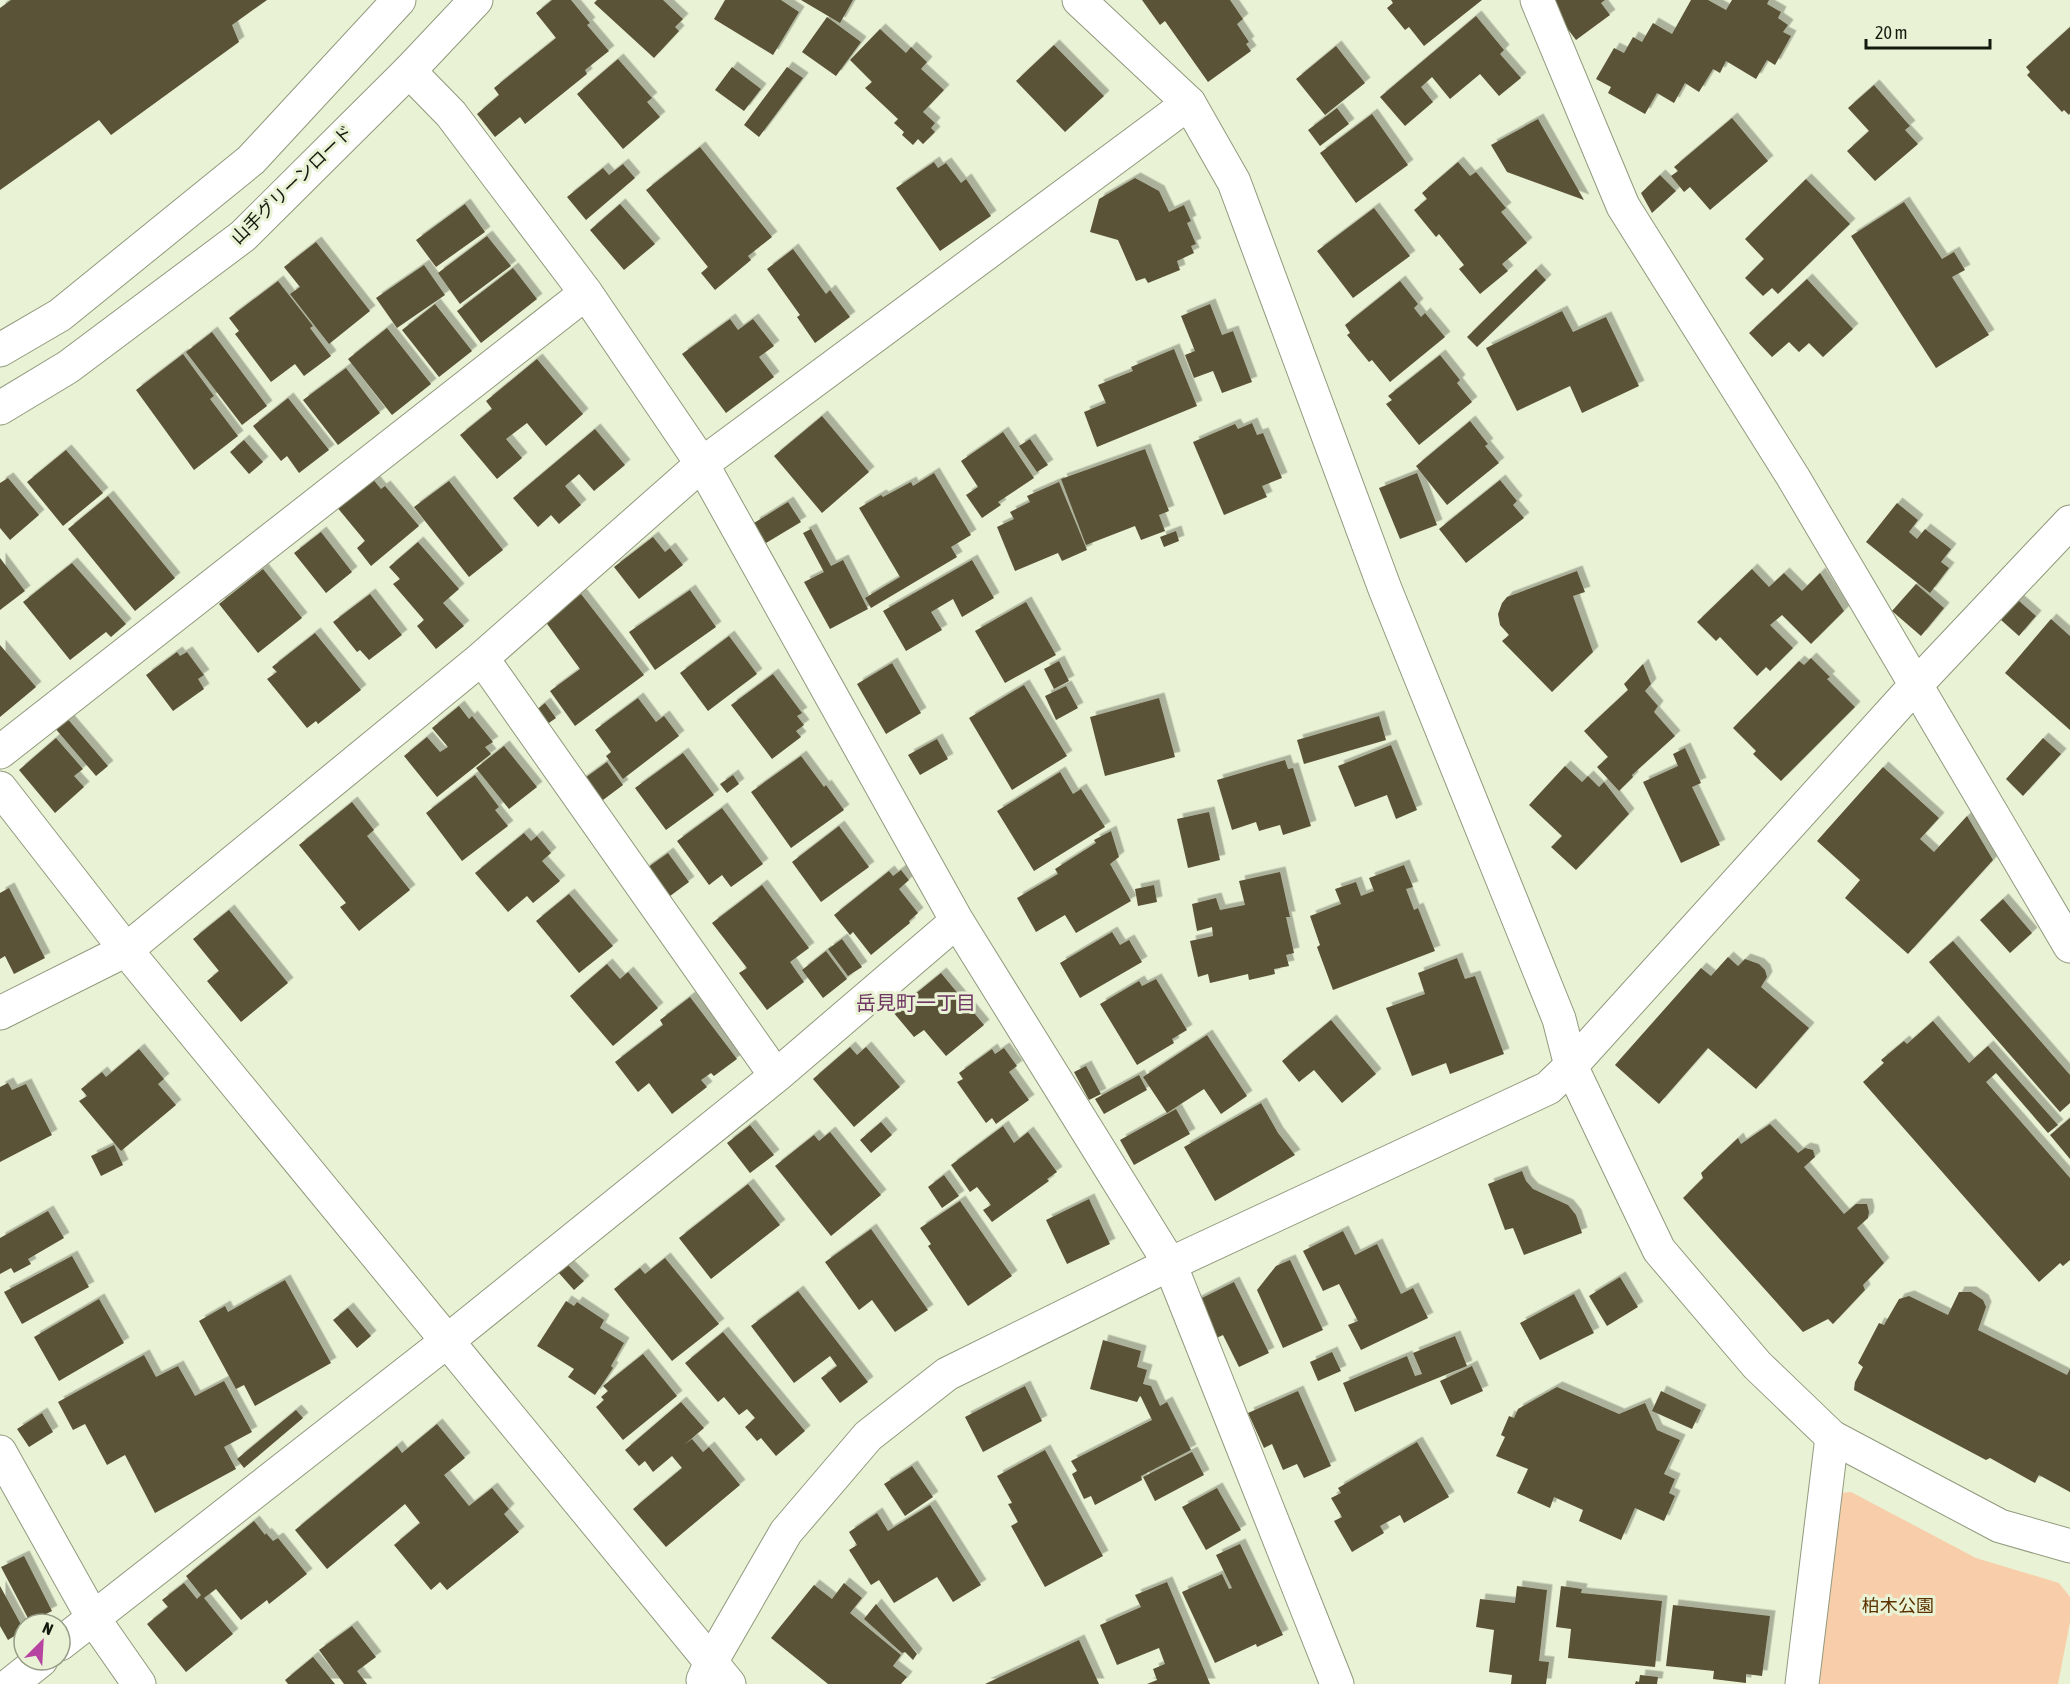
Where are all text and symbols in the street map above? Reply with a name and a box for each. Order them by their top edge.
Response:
scale bar [1866,12,1990,50]
text: 20 m [1875,22,1907,43]
street label: 山手グリーンロード [226,121,357,248]
district label: 岳見町一丁目 [856,991,976,1014]
park label: 柏木公園 [1862,1595,1934,1616]
north arrow [12,1612,72,1672]
text: N [40,1618,56,1638]

